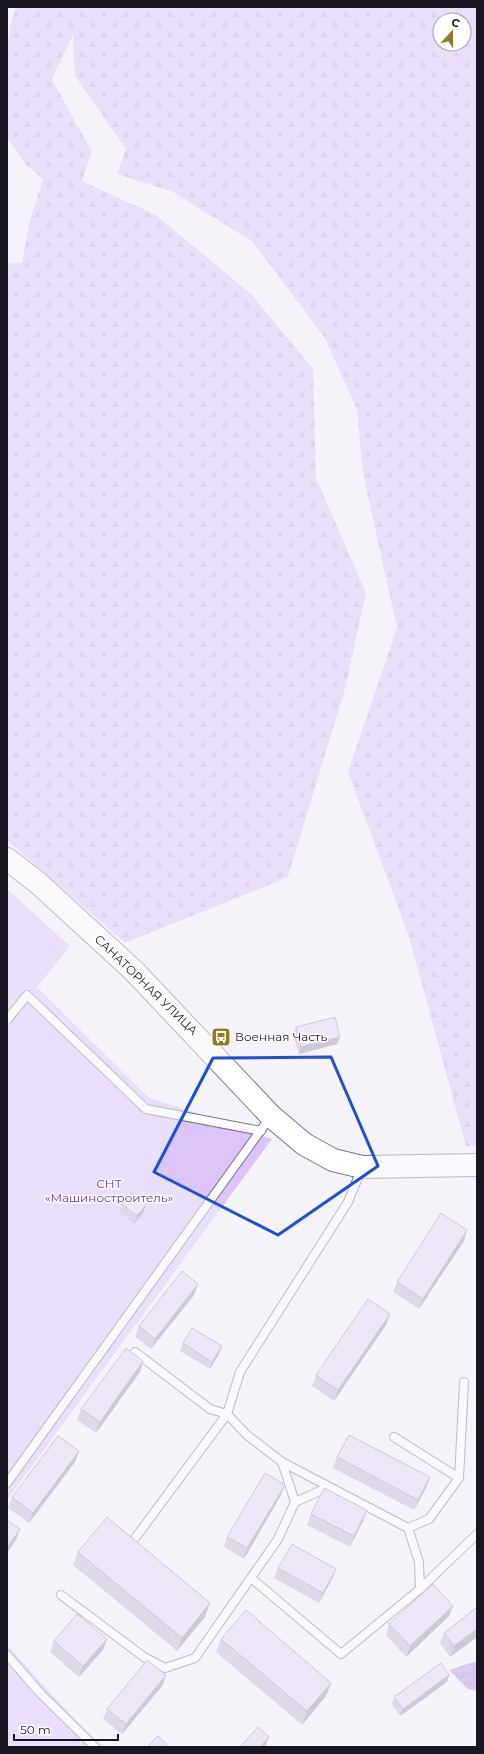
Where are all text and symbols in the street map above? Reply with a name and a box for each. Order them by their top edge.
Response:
north arrow [432,12,472,52]
text: С [449,15,462,31]
street label: САНАТОРНАЯ УЛИЦА [92,931,201,1038]
bus stop icon: Военная Часть [210,1026,232,1048]
place label: Военная Часть [235,1029,328,1044]
park label: СНТ «Машиностроитель» [45,1176,174,1205]
scale bar [14,1716,118,1742]
text: 50 m [20,1722,51,1737]

